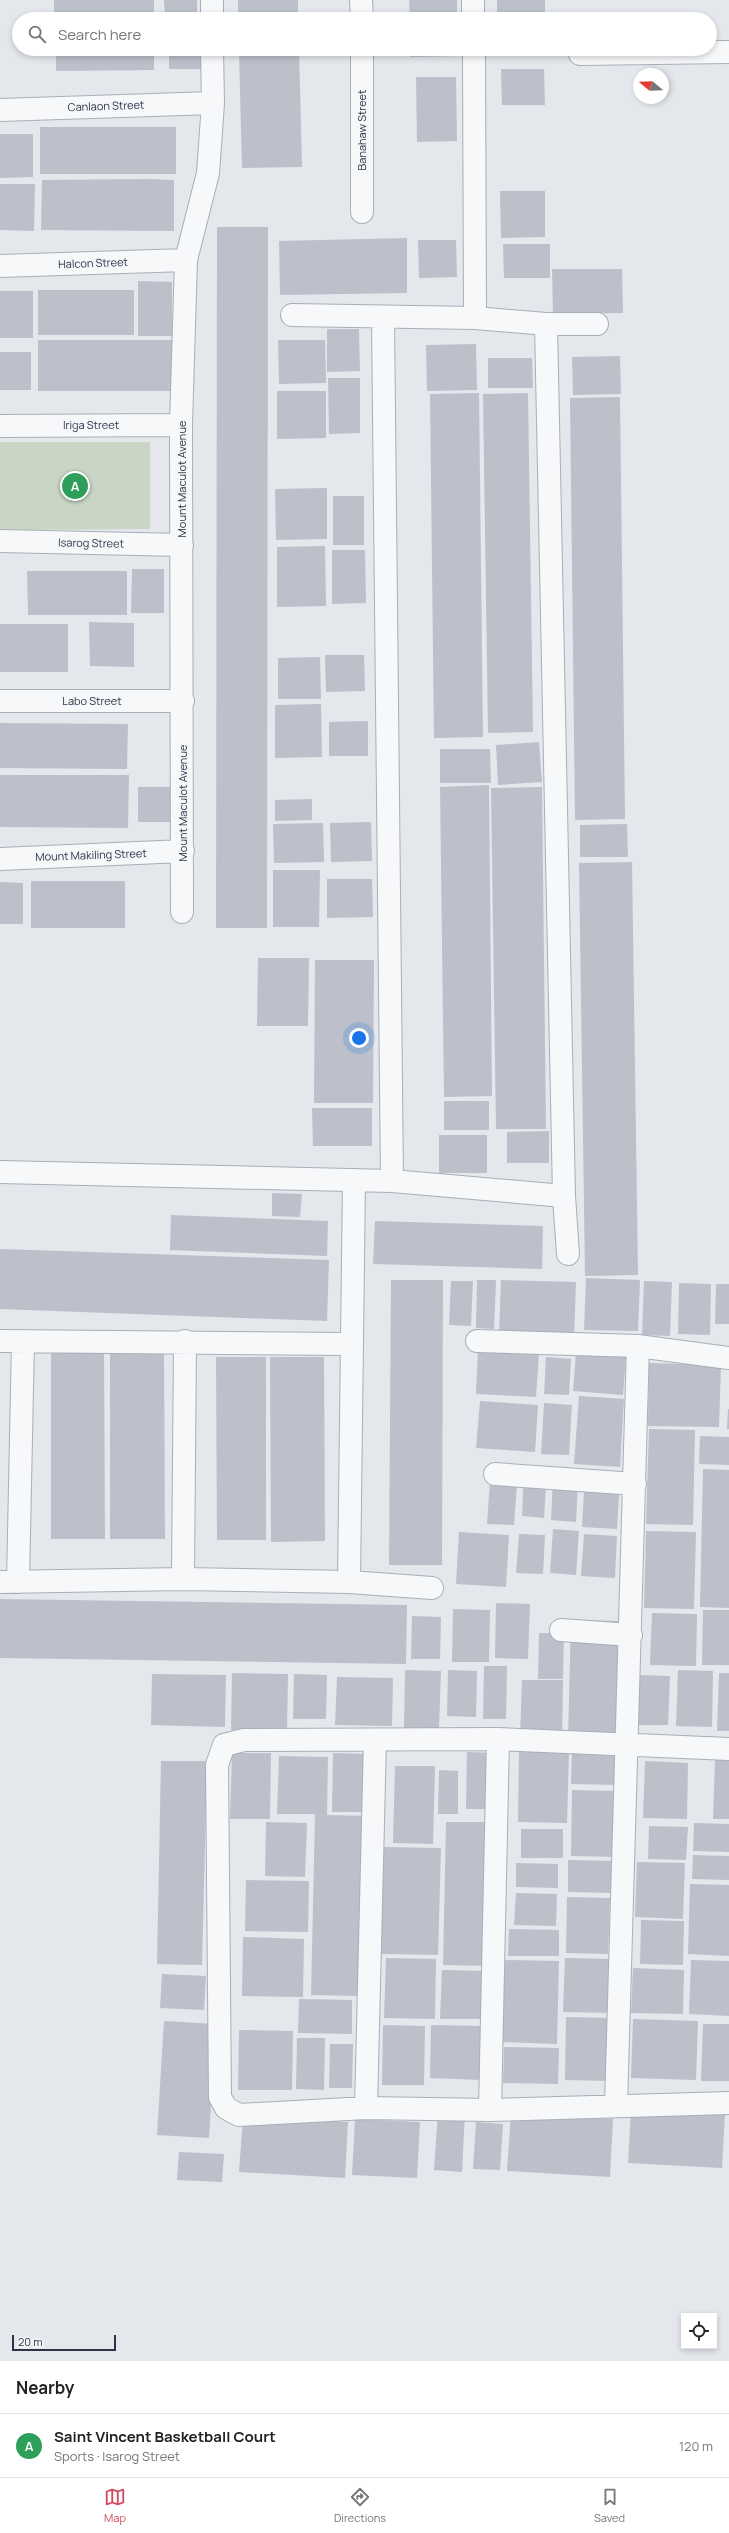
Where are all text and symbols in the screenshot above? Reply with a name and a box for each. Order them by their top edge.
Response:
search box [12,12,717,56]
icon: search [26,23,48,45]
text: Search here [58,24,141,45]
north arrow [633,68,669,104]
street label: Banahaw Street [354,90,369,170]
street label: Canlaon Street [67,97,145,114]
street label: Halcon Street [58,254,128,271]
street label: Iriga Street [63,417,119,432]
street label: Mount Maculot Avenue [174,420,189,537]
pin: A [62,471,88,501]
street label: Isarog Street [58,534,124,551]
street label: Labo Street [62,693,122,708]
street label: Mount Maculot Avenue [175,744,190,861]
street label: Mount Makiling Street [35,845,147,864]
your location [349,1028,369,1048]
map controls [681,2313,717,2349]
button: locate [681,2313,717,2349]
scale bar [12,2333,116,2352]
text: 20 m [18,2334,43,2349]
text: Nearby [16,2376,74,2399]
text: Saint Vincent Basketball Court [54,2426,276,2447]
text: A [25,2437,33,2455]
text: 120 m [679,2437,713,2455]
text: Sports · Isarog Street [54,2447,180,2465]
tab: Map [104,2486,126,2525]
tab: Directions [334,2486,386,2525]
tab: Saved [594,2486,625,2525]

